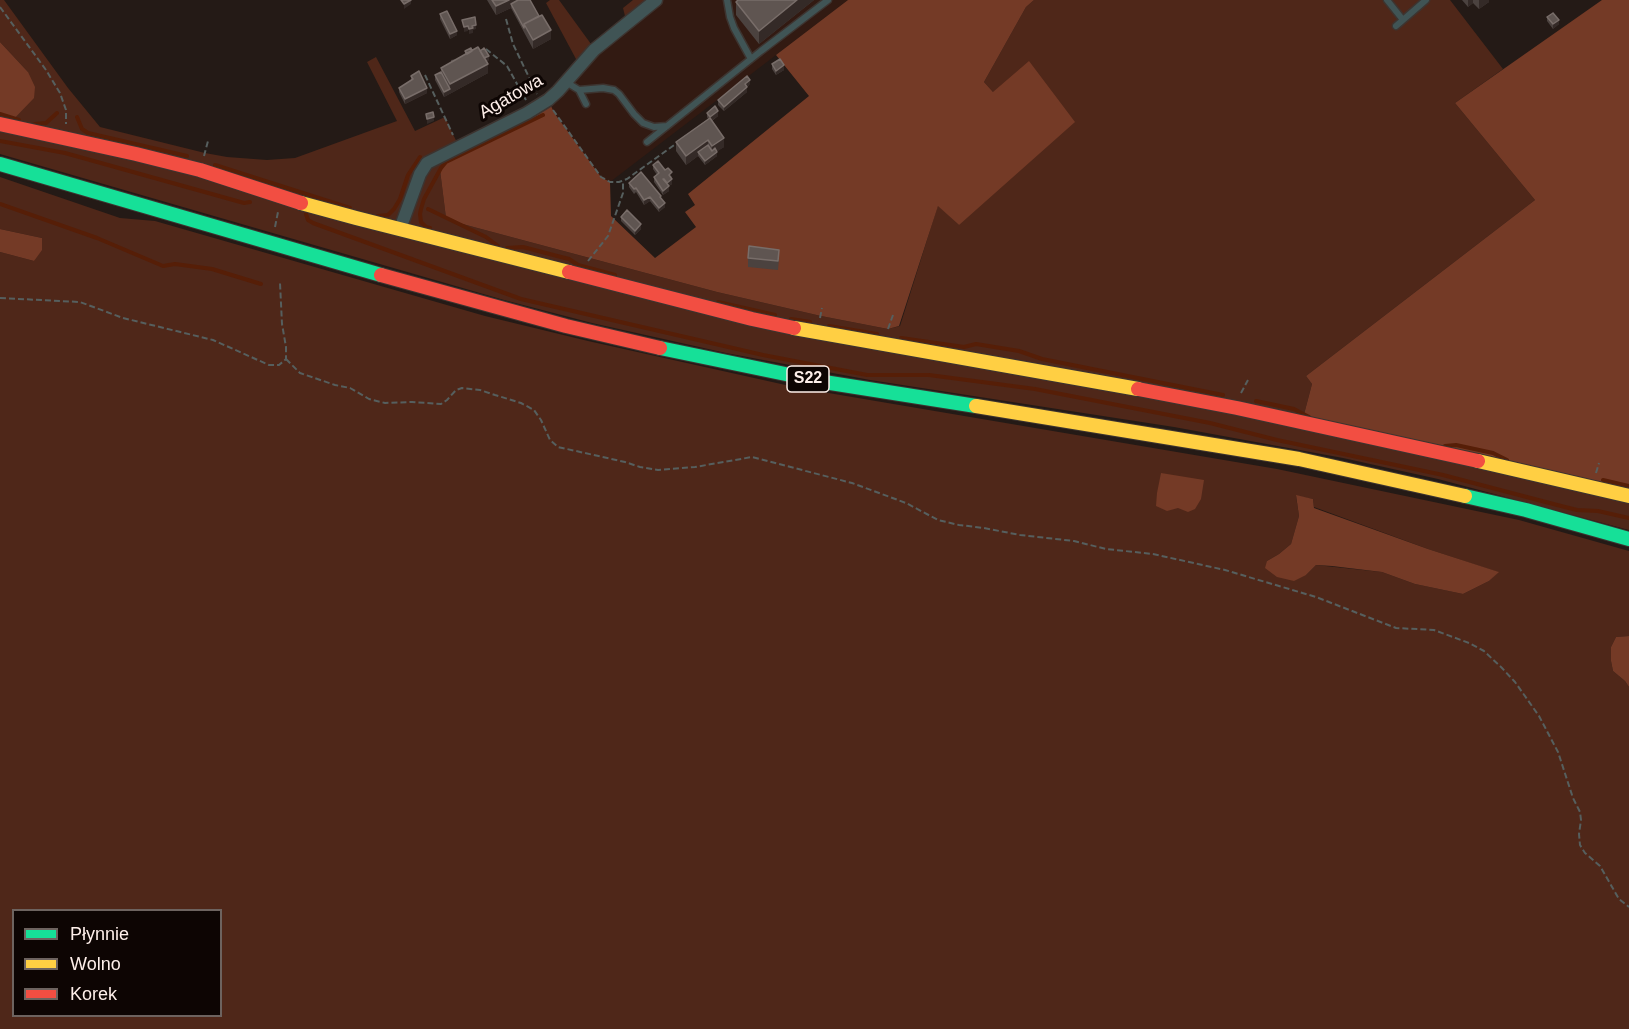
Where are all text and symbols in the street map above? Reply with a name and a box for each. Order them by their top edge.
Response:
street label: Agatowa [475,70,547,124]
road number: S22 [787,366,829,392]
legend [12,909,222,1017]
text: Płynnie [70,924,129,944]
text: Wolno [70,954,121,974]
text: Korek [70,984,117,1004]

